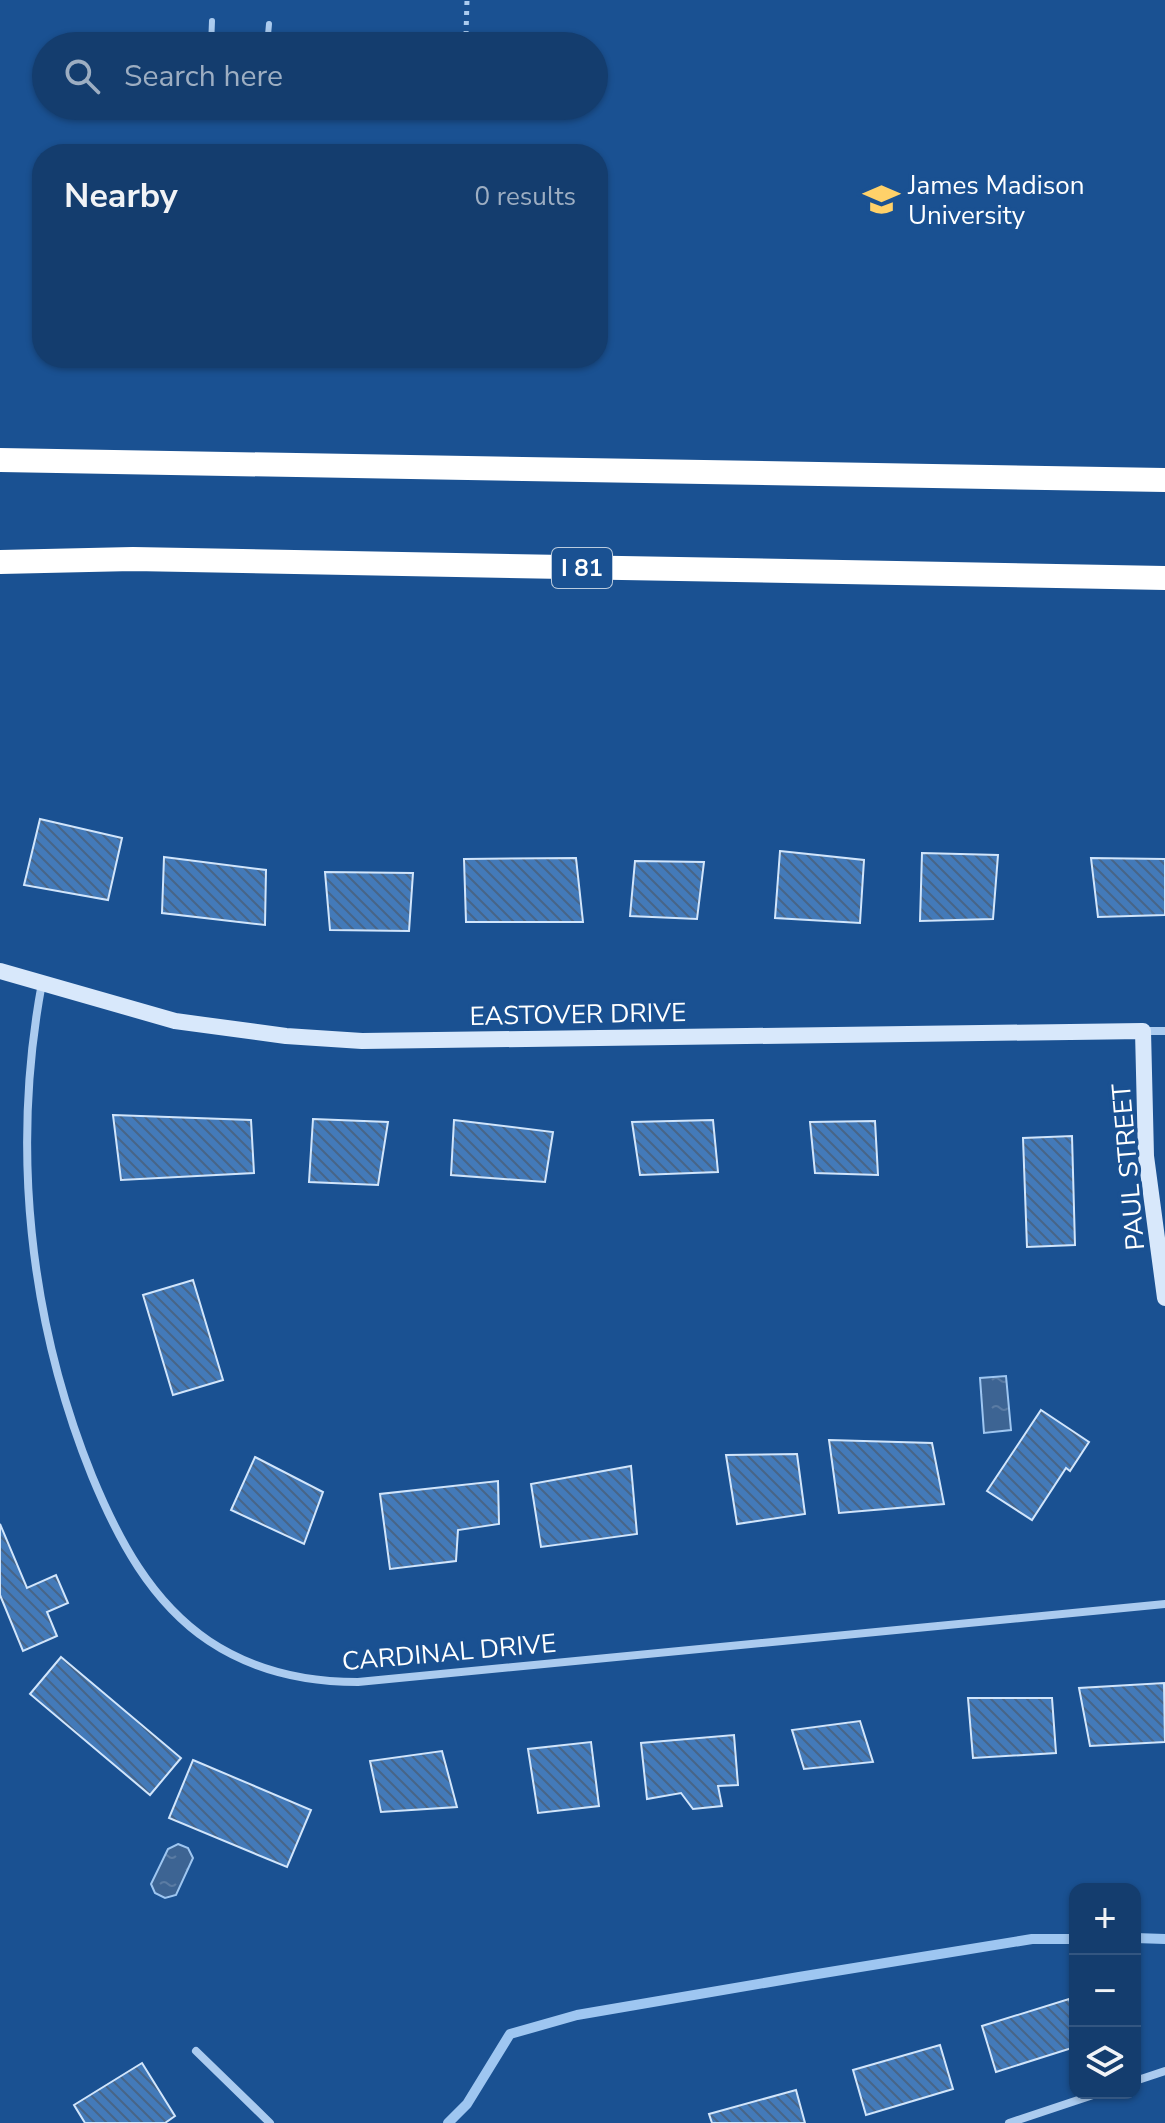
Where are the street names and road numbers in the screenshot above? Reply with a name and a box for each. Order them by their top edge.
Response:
road number: I 81 [552,548,612,588]
street label: EASTOVER DRIVE [469,995,687,1034]
street label: PAUL STREET [1104,1082,1153,1252]
street label: CARDINAL DRIVE [341,1626,558,1679]

